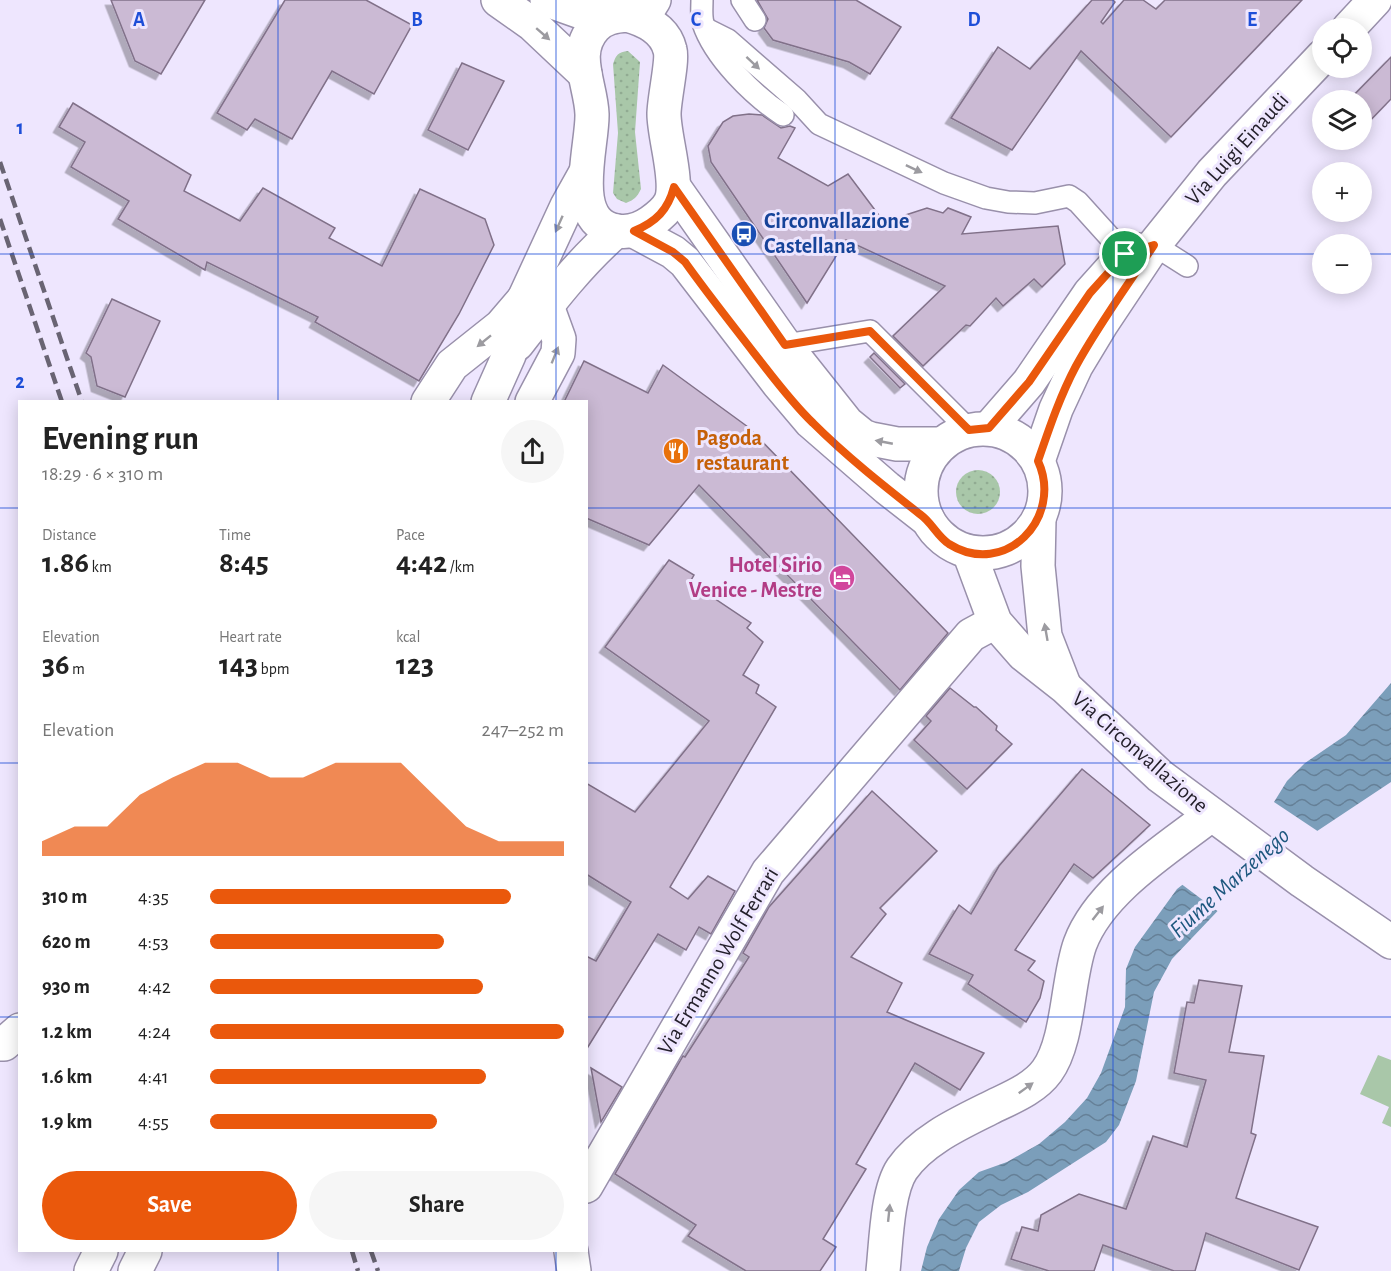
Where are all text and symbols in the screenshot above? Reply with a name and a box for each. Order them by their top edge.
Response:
text: A [133,10,145,30]
text: B [411,10,423,30]
text: C [691,10,702,30]
text: D [967,10,981,30]
text: E [1247,10,1257,30]
map controls [1312,18,1372,294]
button: locate [1312,18,1372,78]
one-way arrow [535,27,550,40]
one-way arrow [746,55,760,69]
street label: Via Luigi Einaudi [1181,89,1293,209]
button: layers [1312,90,1372,150]
text: 1 [16,118,24,138]
button: + [1312,162,1372,222]
one-way arrow [905,164,922,173]
place label: Circonvallazione Castellana [764,210,909,257]
one-way arrow [554,215,563,233]
bus stop icon: Circonvallazione Castellana [729,219,759,249]
pin [1099,228,1150,279]
button: − [1312,234,1372,294]
icon: arrive [1108,237,1141,270]
one-way arrow [476,334,491,346]
one-way arrow [550,346,560,364]
text: 2 [15,372,25,392]
button: share [501,420,564,483]
text: Evening run [42,423,199,456]
place label: Pagoda restaurant [696,427,789,474]
restaurant icon: Pagoda restaurant [661,436,691,466]
one-way arrow [874,437,893,446]
text: 18:29 · 6 × 310 m [42,464,163,484]
text: Distance [42,527,96,543]
text: Time [219,527,251,543]
text: Pace [396,527,425,543]
text: 1.86 [42,548,89,578]
text: 8:45 [219,548,269,578]
text: 4:42 [396,548,447,578]
place label: Hotel Sirio Venice - Mestre [689,554,822,601]
text: km [89,559,112,575]
text: /km [447,559,475,575]
hotel icon: Hotel Sirio Venice - Mestre [827,563,857,593]
one-way arrow [1041,622,1050,641]
text: Elevation [42,629,100,645]
text: Heart rate [219,629,282,645]
text: kcal [396,629,420,645]
text: 36 [42,650,69,680]
text: 143 [219,650,258,680]
text: 123 [396,650,434,680]
text: m [69,661,85,677]
text: bpm [258,661,289,677]
street label: Via Circonvallazione [1068,687,1212,817]
text: Elevation [42,720,114,740]
text: 247–252 m [482,720,564,740]
water label: Fiume Marzenego [1166,823,1295,943]
street label: Via Ermanno Wolf Ferrari [653,864,783,1058]
text: 310 m [42,887,87,907]
text: 4:35 [138,887,169,907]
one-way arrow [1092,906,1104,921]
text: 620 m [42,932,91,952]
text: 4:53 [138,932,169,952]
text: 930 m [42,977,90,997]
text: 4:42 [138,977,171,997]
text: 1.2 km [42,1022,92,1042]
text: 4:24 [138,1022,171,1042]
text: 1.6 km [42,1067,93,1087]
text: 4:41 [138,1067,169,1087]
one-way arrow [1017,1082,1033,1094]
text: 1.9 km [42,1112,93,1132]
text: 4:55 [138,1112,169,1132]
button: Save [42,1171,297,1240]
button: Share [309,1171,564,1240]
one-way arrow [884,1203,894,1222]

